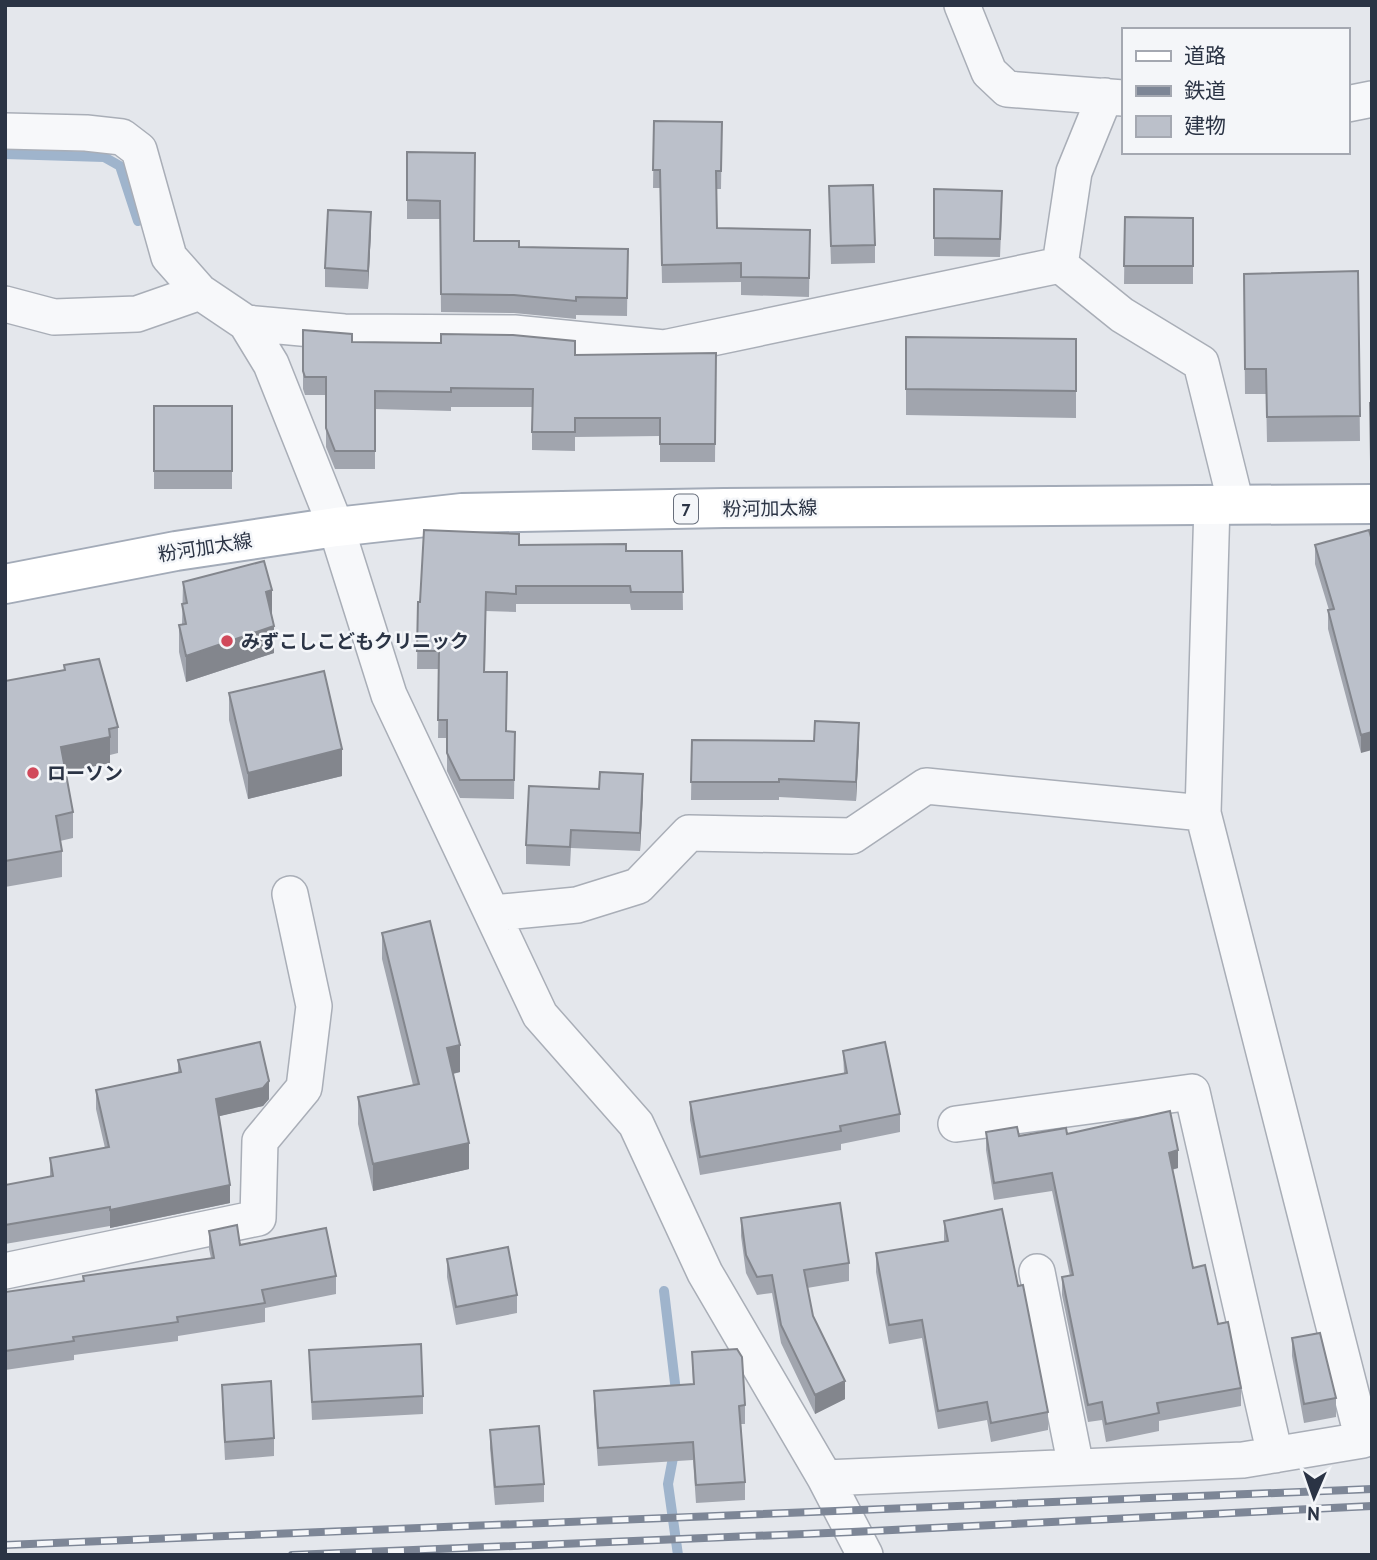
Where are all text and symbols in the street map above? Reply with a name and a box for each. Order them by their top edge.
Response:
legend [1122,28,1349,154]
text: 道路 [1184,42,1226,69]
text: 鉄道 [1184,77,1226,104]
text: 建物 [1184,112,1226,139]
road number: 7 [674,494,698,524]
street label: 粉河加太線 [722,495,818,521]
street label: 粉河加太線 [156,528,254,566]
place label: みずこしこどもクリニック [241,629,469,653]
marker: みずこしこどもクリニック [219,633,235,649]
place label: ローソン [47,761,123,785]
marker: ローソン [25,765,41,781]
north arrow [1279,1462,1349,1532]
text: N [1307,1502,1320,1526]

